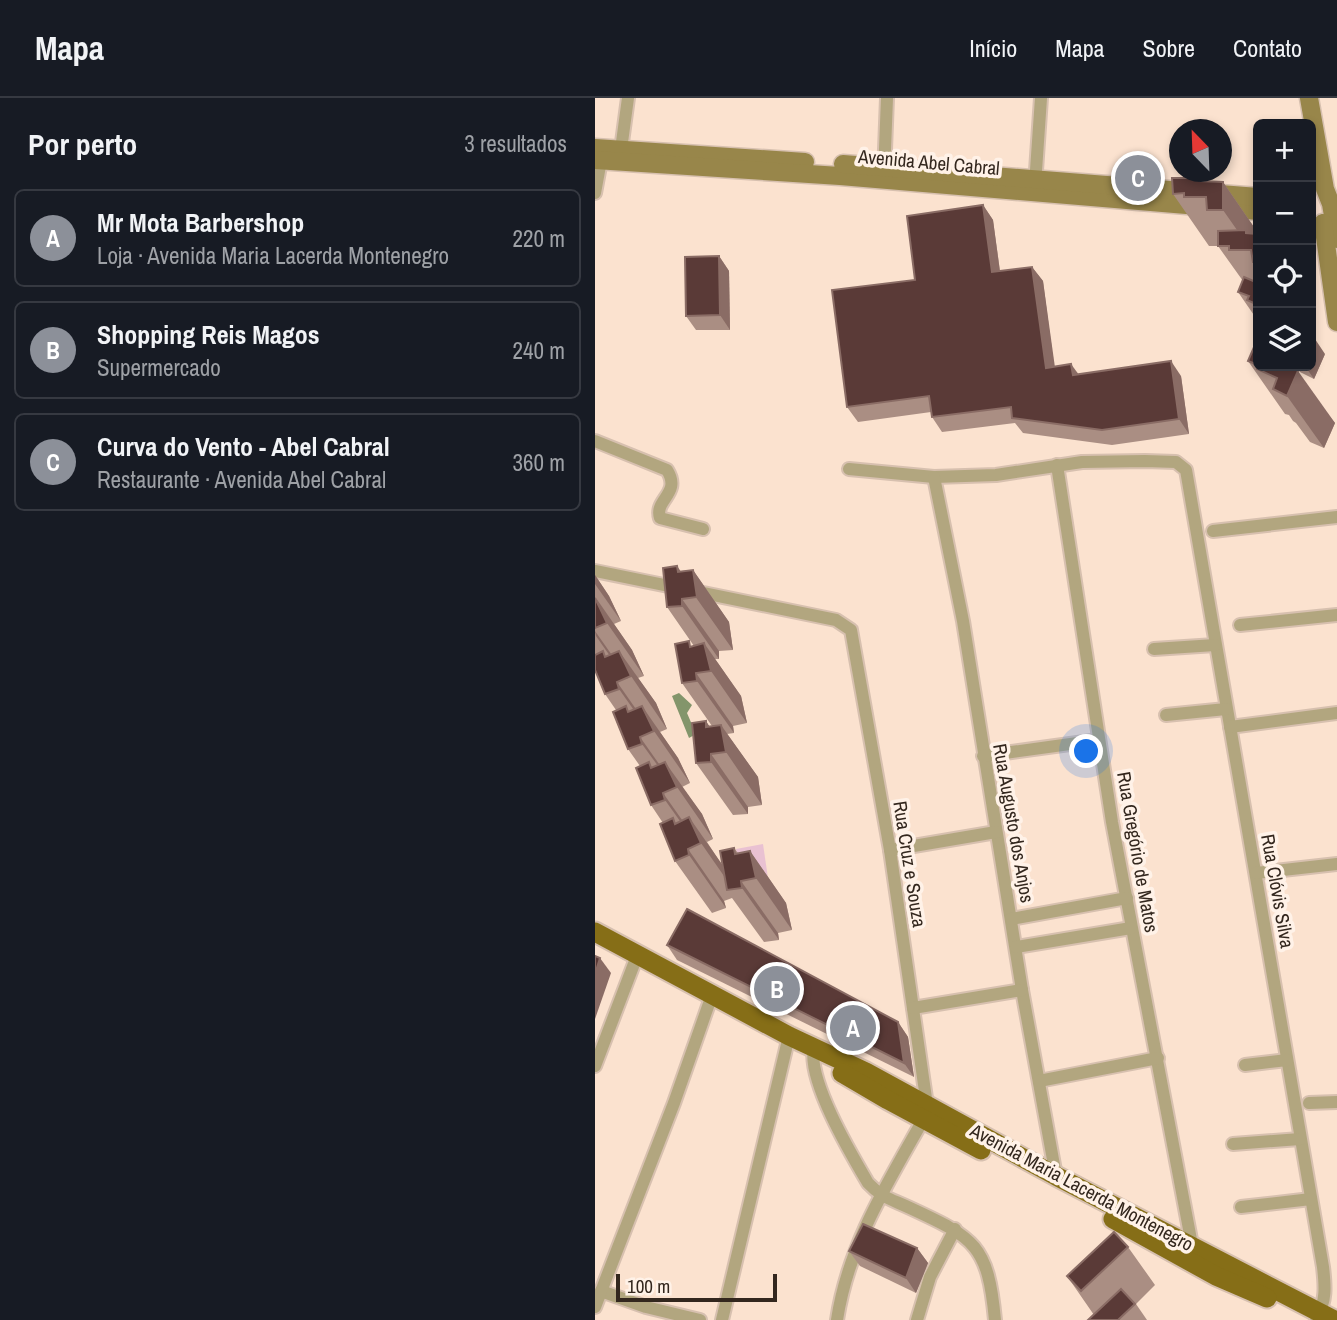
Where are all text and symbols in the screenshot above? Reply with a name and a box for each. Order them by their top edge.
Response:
text: Mapa [35,26,104,70]
text: Início [969,32,1017,64]
text: Mapa [1055,32,1105,64]
text: Sobre [1143,32,1195,64]
text: Contato [1233,32,1302,64]
north arrow [1169,119,1232,182]
map controls [1253,119,1316,371]
button: + [1253,119,1316,182]
text: Por perto [28,124,137,164]
text: 3 resultados [464,128,567,159]
street label: Avenida Abel Cabral [856,143,1001,181]
pin: C [1115,152,1161,204]
button: − [1253,182,1316,245]
text: Mr Mota Barbershop [97,205,304,240]
text: A [46,223,60,254]
text: 220 m [513,223,565,254]
text: Loja · Avenida Maria Lacerda Montenegro [97,240,449,271]
button: locate [1253,245,1316,308]
button: layers [1253,308,1316,371]
text: Shopping Reis Magos [97,317,320,352]
text: B [46,335,60,366]
text: 240 m [513,335,565,366]
text: Supermercado [97,352,221,383]
text: Curva do Vento - Abel Cabral [97,429,390,464]
text: C [46,447,60,478]
text: 360 m [513,447,565,478]
text: Restaurante · Avenida Abel Cabral [97,464,386,495]
your location [1069,734,1103,768]
street label: Rua Augusto dos Anjos [987,741,1041,905]
street label: Rua Gregório de Matos [1111,770,1165,935]
street label: Rua Cruz e Souza [887,799,933,929]
street label: Rua Clóvis Silva [1255,832,1301,950]
pin: B [754,963,800,1015]
pin: A [830,1002,876,1054]
street label: Avenida Maria Lacerda Montenegro [965,1117,1198,1257]
scale bar [616,1271,777,1303]
text: 100 m [627,1273,670,1299]

